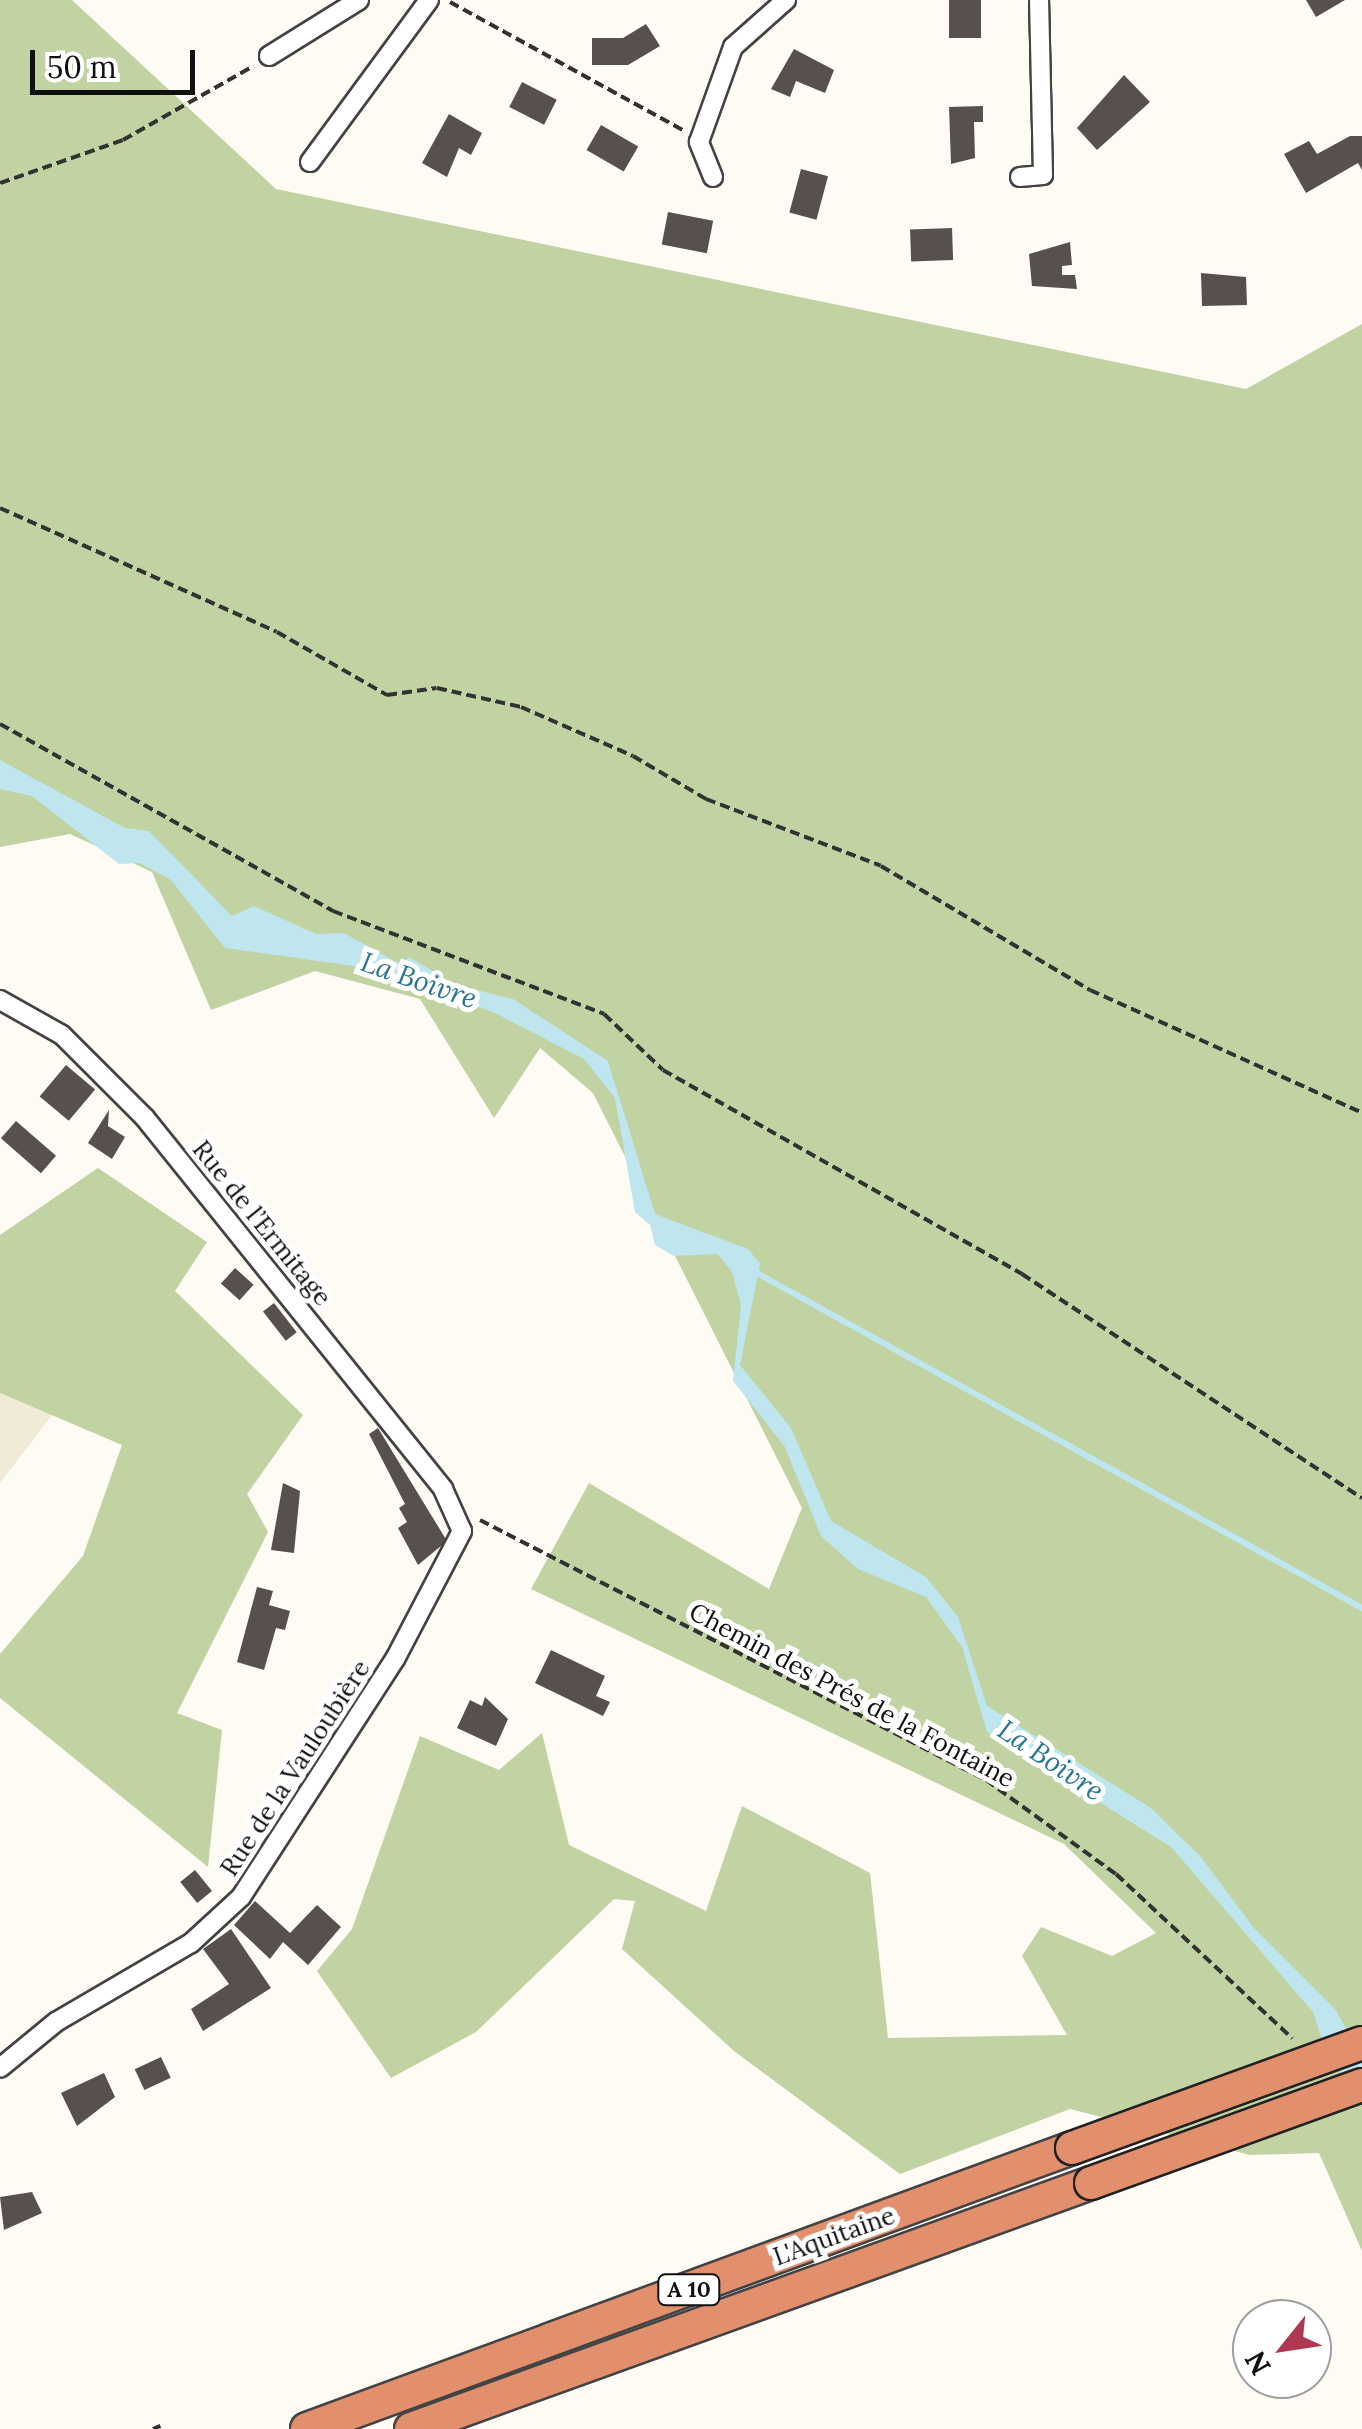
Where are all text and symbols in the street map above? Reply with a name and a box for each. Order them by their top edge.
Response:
scale bar [35,30,200,92]
text: 50 m [47,48,117,86]
water label: La Boivre [357,945,481,1015]
street label: Rue de l’Ermitage [186,1134,338,1312]
street label: Chemin des Prés de la Fontaine [684,1596,1020,1794]
street label: Rue de la Vauloubière [214,1655,376,1881]
water label: La Boivre [992,1712,1110,1808]
street label: L'Aquitaine [769,2200,899,2272]
road number: A 10 [656,2273,722,2307]
north arrow [1232,2299,1332,2399]
text: N [1237,2345,1279,2381]

